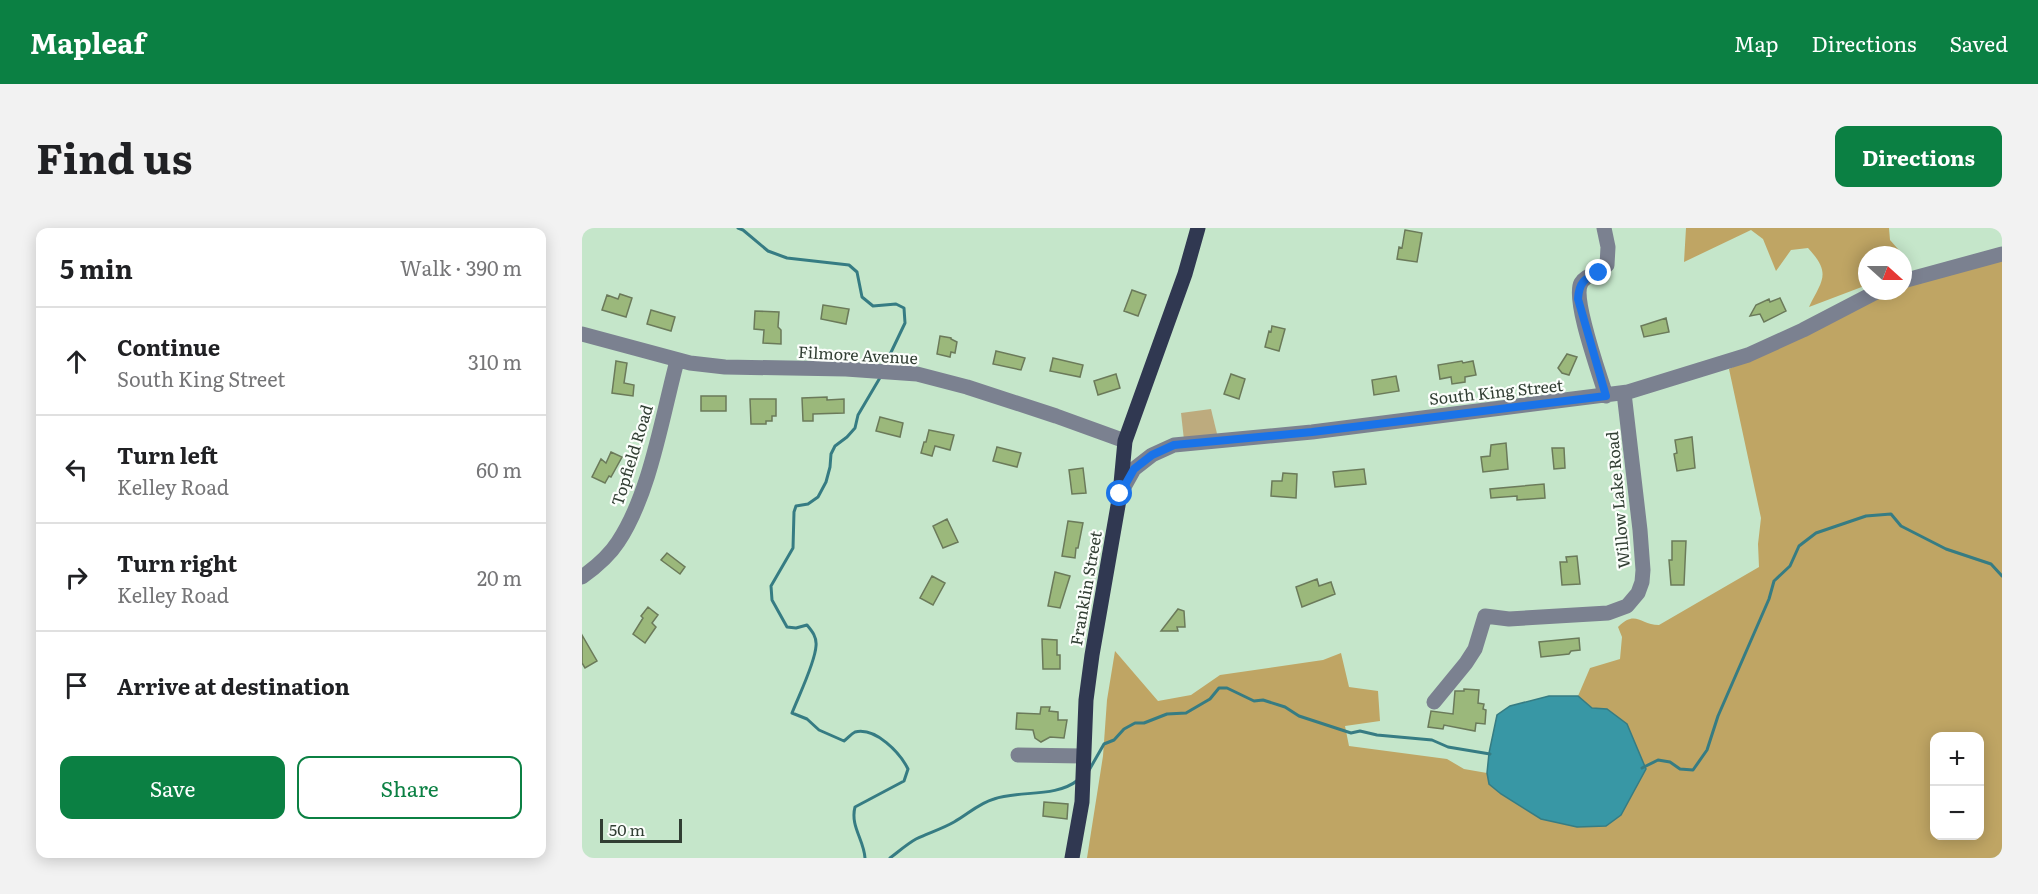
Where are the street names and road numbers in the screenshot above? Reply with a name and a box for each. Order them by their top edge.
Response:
street label: Filmore Avenue [797,339,919,369]
street label: South King Street [1428,372,1565,410]
street label: Topfield Road [604,401,658,509]
street label: Willow Lake Road [1599,430,1635,570]
street label: Franklin Street [1063,528,1107,647]

